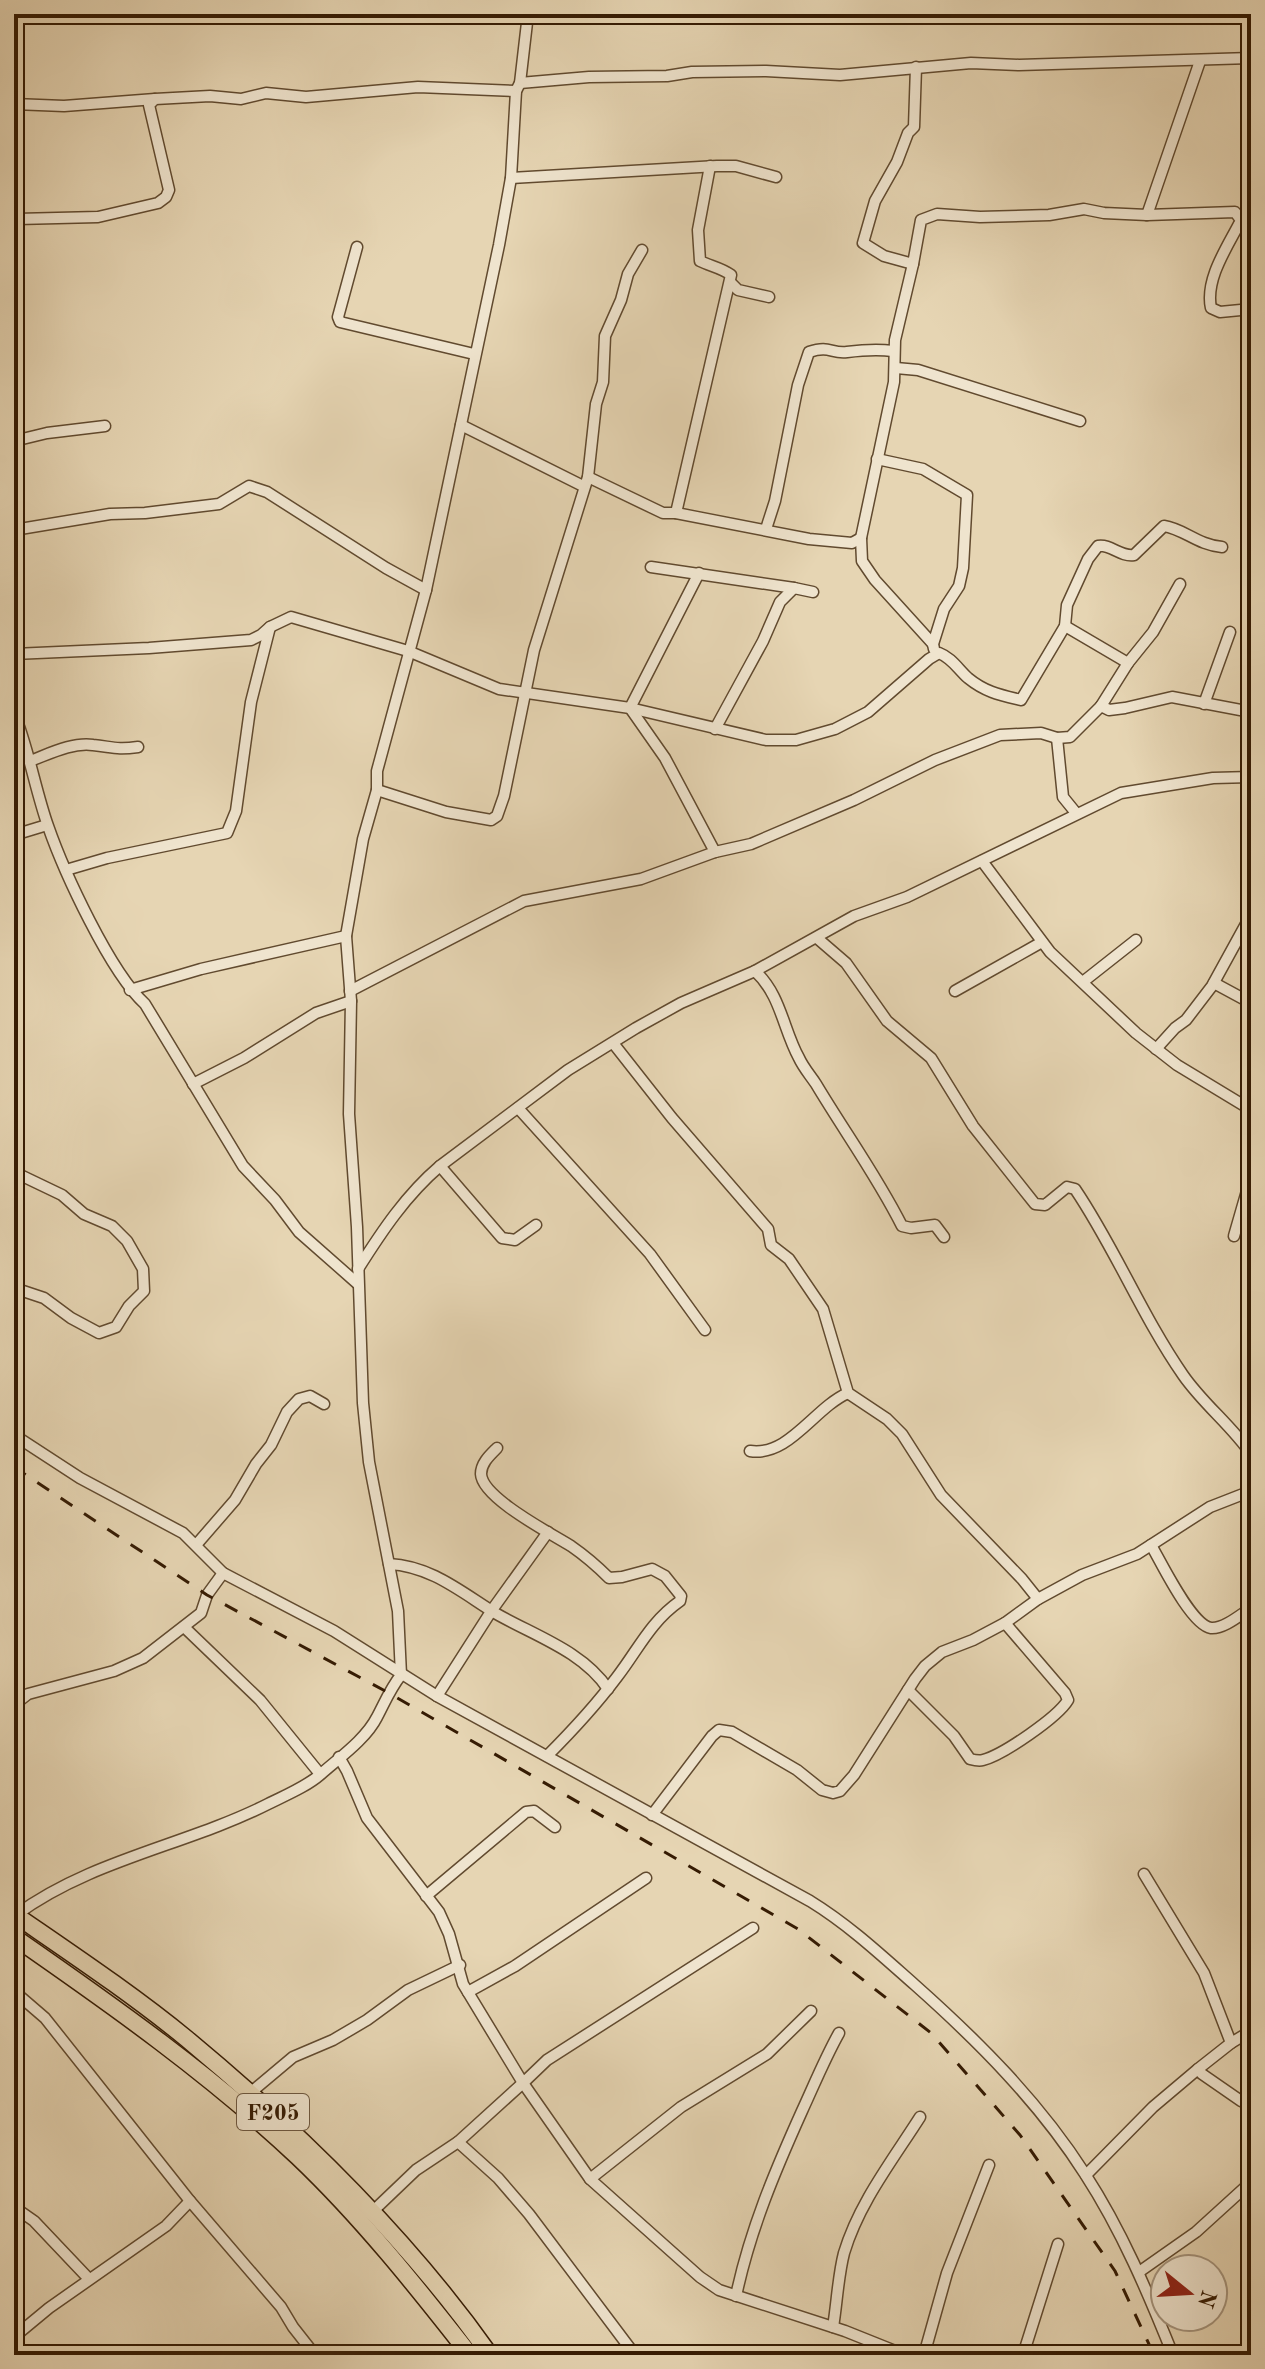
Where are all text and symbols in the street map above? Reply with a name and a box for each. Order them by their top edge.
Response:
road number: F205 [237,2094,309,2130]
north arrow [1149,2253,1229,2333]
text: N [1193,2287,1219,2310]

